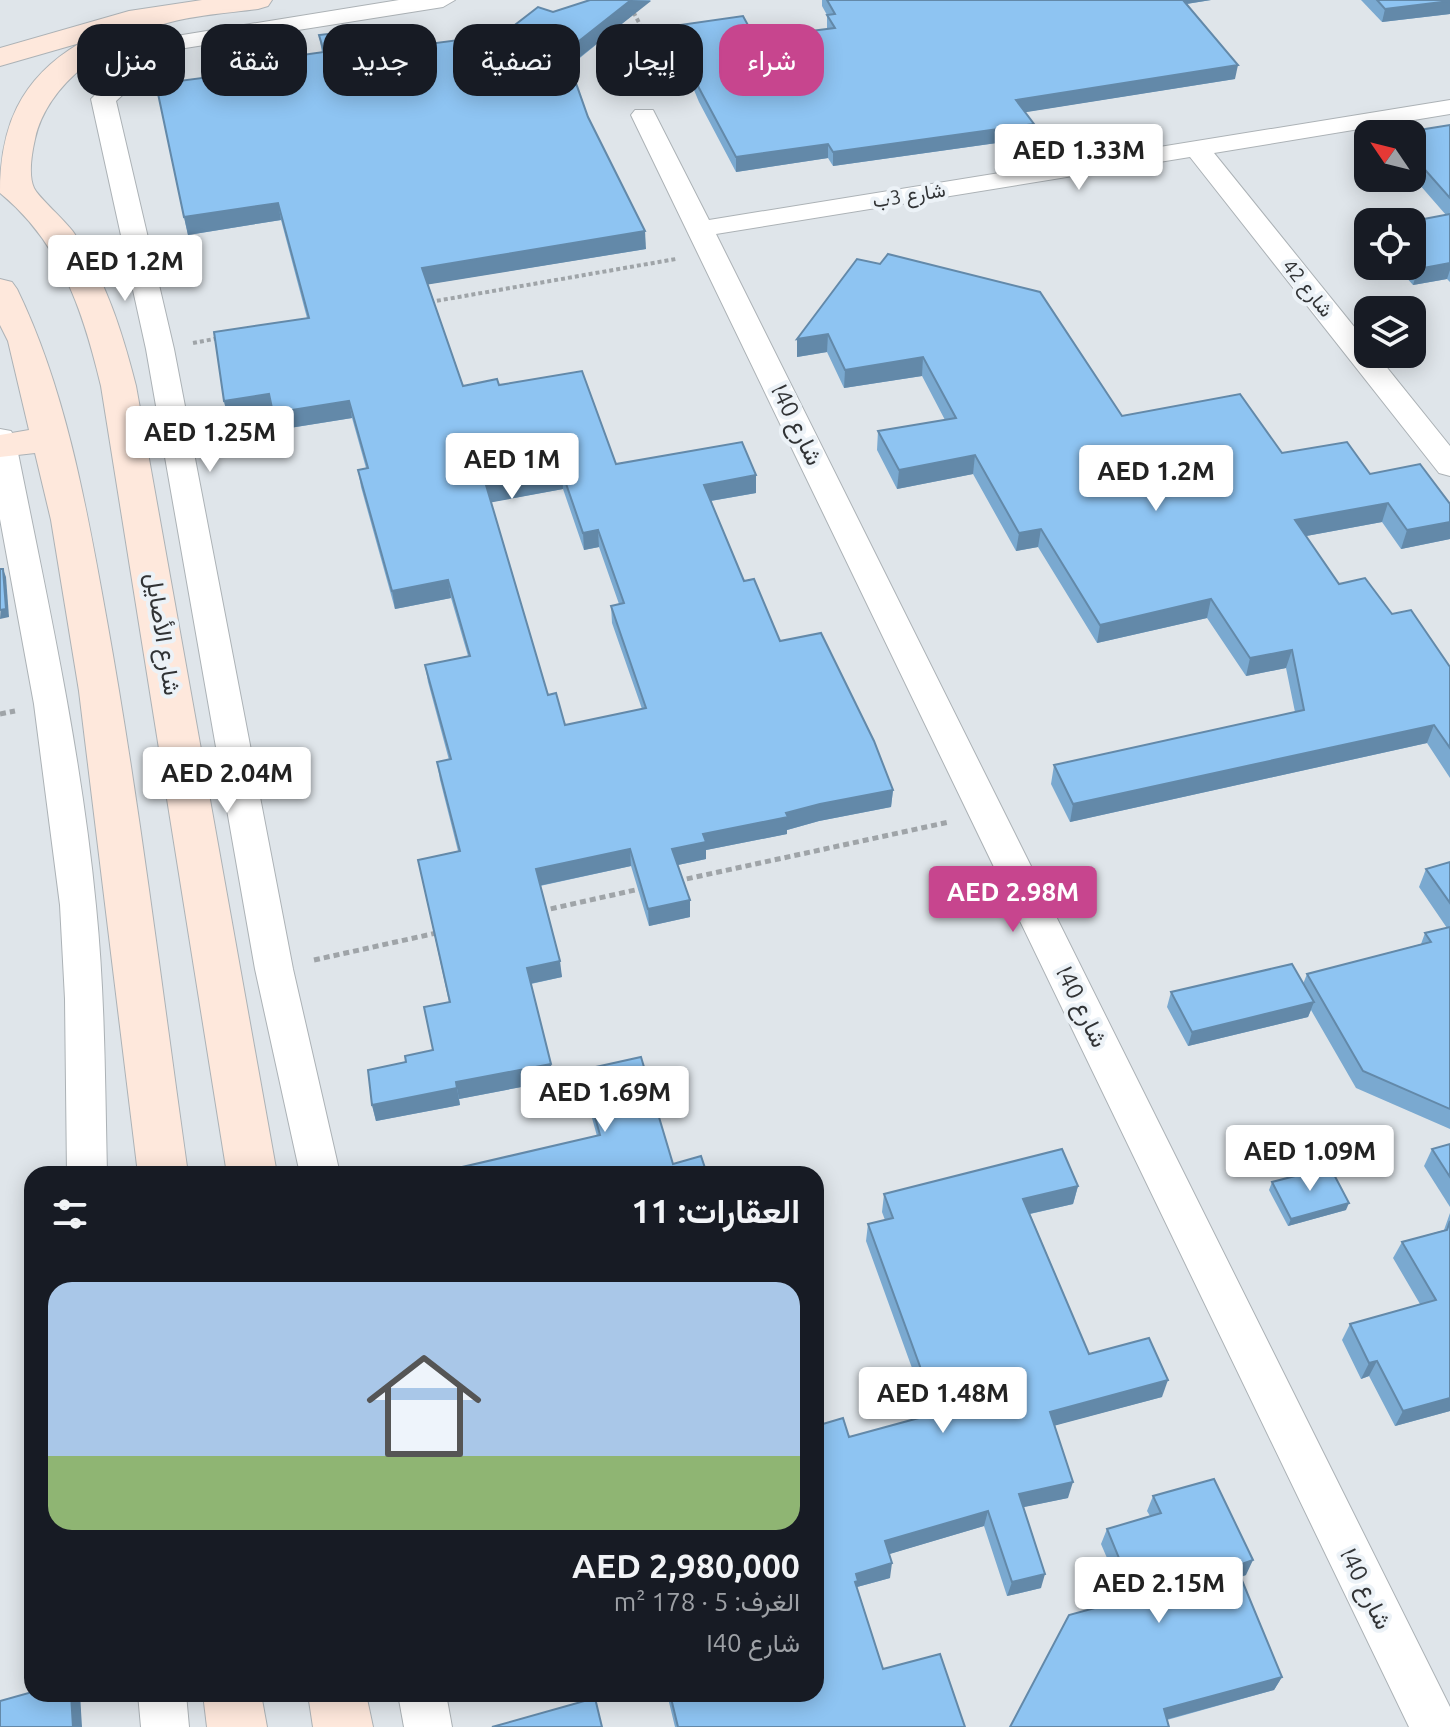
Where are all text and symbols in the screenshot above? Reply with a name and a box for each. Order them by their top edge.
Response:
chip: منزل [77,24,185,96]
chip: شقة [201,24,307,96]
chip: جديد [323,24,437,96]
chip: تصفية [453,24,580,96]
chip: إيجار [596,24,703,96]
chip: شراء [719,24,824,96]
north arrow [1354,120,1426,192]
map controls [1354,120,1426,368]
pin: AED 1.33M [987,124,1171,192]
text: AED 1.33M [1013,135,1145,164]
street label: شارع 3ب [871,177,948,215]
button: locate [1354,208,1426,280]
pin: AED 1.2M [42,235,208,303]
text: AED 1.2M [66,246,184,275]
street label: شارع 42 [1276,254,1339,323]
button: layers [1354,296,1426,368]
street label: شارع 40ا [764,380,829,471]
pin: AED 1.25M [118,406,302,474]
text: AED 1.25M [144,417,276,446]
pin: AED 1M [447,433,577,501]
text: AED 1M [464,444,560,473]
pin: AED 1.2M [1073,445,1239,513]
text: AED 1.2M [1097,456,1215,485]
street label: شارع الأصايل [138,571,187,698]
pin: AED 2.04M [135,747,319,815]
text: AED 2.04M [161,758,293,787]
pin: AED 2.98M [921,866,1105,934]
text: AED 2.98M [947,877,1079,906]
street label: شارع 40ا [1049,962,1114,1053]
pin: AED 1.69M [513,1066,697,1134]
text: AED 1.69M [539,1077,671,1106]
pin: AED 1.09M [1218,1125,1402,1193]
text: AED 1.09M [1244,1136,1376,1165]
text: العقارات: 11 [631,1191,800,1229]
icon: filters [48,1192,92,1236]
icon: home [352,1334,496,1478]
pin: AED 1.48M [851,1367,1035,1435]
text: AED 1.48M [877,1378,1009,1407]
street label: شارع 40ا [1333,1544,1398,1635]
text: AED 2,980,000 [572,1546,800,1584]
pin: AED 2.15M [1067,1557,1251,1625]
text: AED 2.15M [1093,1568,1225,1597]
text: الغرف: 5 · 178 m² [614,1587,800,1616]
text: شارع 40ا [706,1628,800,1657]

